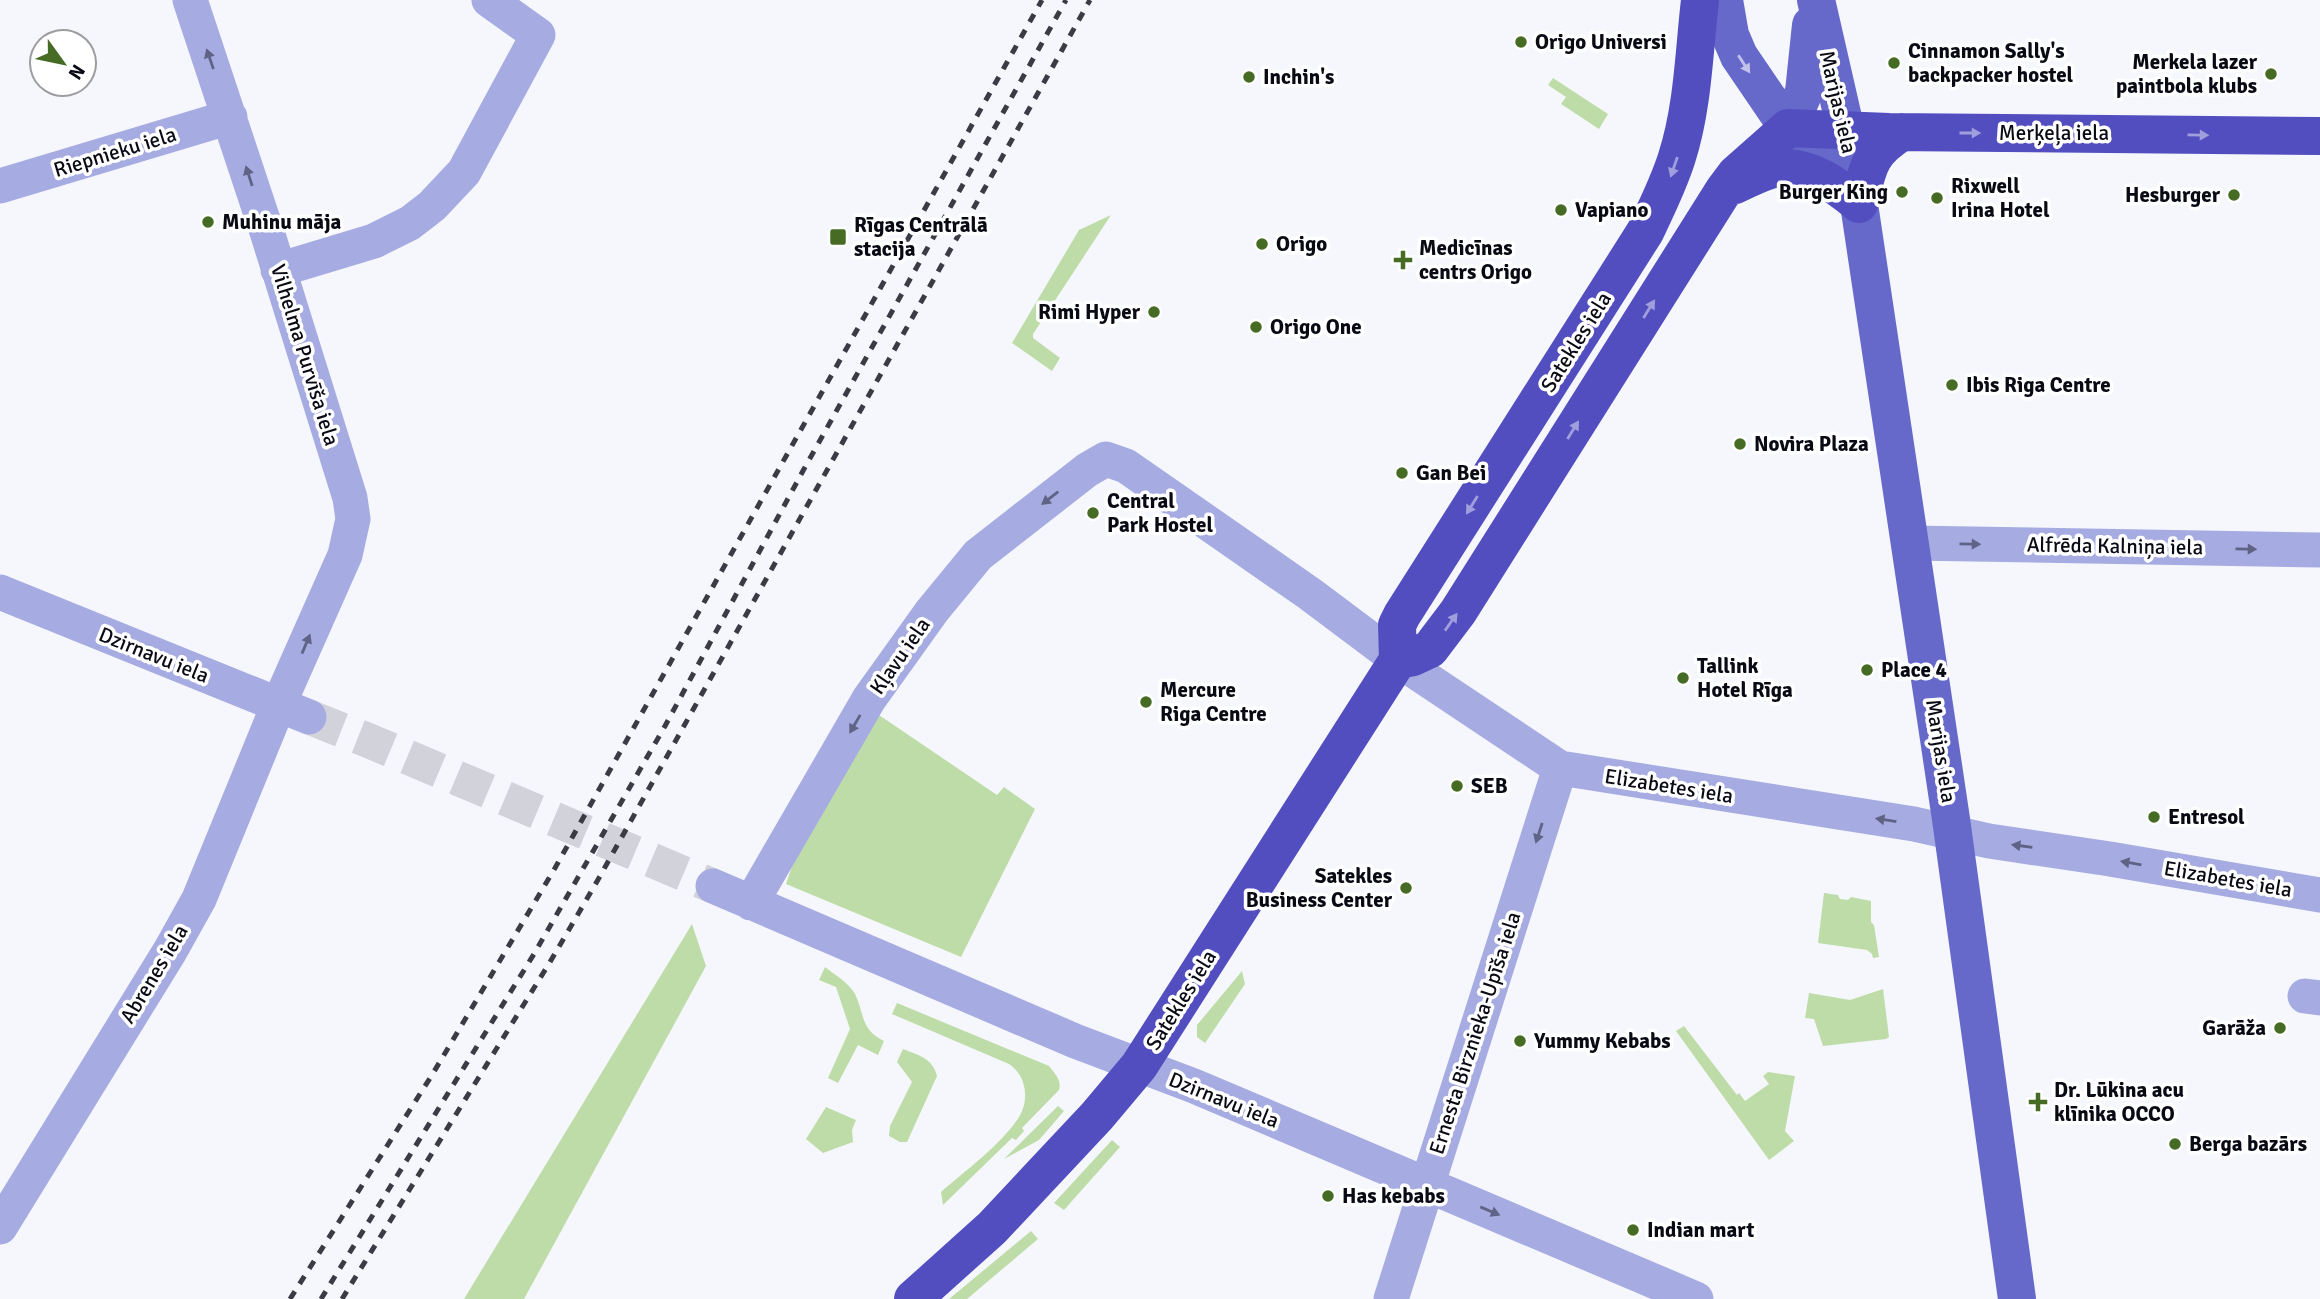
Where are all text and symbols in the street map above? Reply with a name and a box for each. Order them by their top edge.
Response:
north arrow [28,28,98,98]
place label: Origo Universi [1535,29,1667,55]
marker: Origo Universi [1513,34,1529,50]
place label: Cinnamon Sally's backpacker hostel [1908,38,2074,88]
one-way arrow [204,48,215,69]
street label: Marijas iela [1814,48,1862,156]
place label: Merkela lazer paintbola klubs [2116,49,2258,99]
one-way arrow [1738,54,1751,74]
marker: Cinnamon Sally's backpacker hostel [1886,55,1902,71]
text: N [63,60,90,84]
place label: Inchin's [1263,64,1334,90]
marker: Merkela lazer paintbola klubs [2263,66,2279,82]
marker: Inchin's [1241,69,1257,85]
street label: Merķeļa iela [1999,120,2109,146]
street label: Riepnieku iela [51,121,179,183]
one-way arrow [1960,127,1982,139]
one-way arrow [2187,129,2209,140]
one-way arrow [1668,157,1679,178]
one-way arrow [243,165,254,186]
place label: Rixwell Irina Hotel [1951,173,2050,223]
place label: Burger King [1779,179,1888,205]
place label: Hesburger [2125,182,2221,208]
marker: Burger King [1894,184,1910,200]
marker: Hesburger [2226,187,2242,203]
marker: Rixwell Irina Hotel [1929,190,1945,206]
place label: Vapiano [1575,197,1649,223]
marker: Vapiano [1553,202,1569,218]
place label: Muhinu māja [222,209,342,235]
place label: Rīgas Centrālā stacija [854,212,988,262]
marker: Muhinu māja [200,214,216,230]
marker: Rīgas Centrālā stacija [828,227,848,247]
place label: Origo [1276,231,1327,257]
place label: Medicīnas centrs Origo [1419,235,1532,285]
marker: Origo [1254,236,1270,252]
marker: Medicīnas centrs Origo [1393,250,1413,270]
street label: Vilhelma Purvīša iela [265,261,345,449]
street label: Satekles iela [1535,287,1617,397]
place label: Rimi Hyper [1038,299,1141,325]
one-way arrow [1642,299,1655,318]
marker: Rimi Hyper [1146,304,1162,320]
place label: Origo One [1270,314,1362,340]
marker: Origo One [1248,319,1264,335]
place label: Ibis Riga Centre [1966,372,2111,398]
marker: Ibis Riga Centre [1944,377,1960,393]
one-way arrow [1567,420,1580,439]
place label: Novira Plaza [1754,431,1869,457]
marker: Novira Plaza [1732,436,1748,452]
place label: Gan Bei [1416,460,1486,486]
marker: Gan Bei [1394,465,1410,481]
place label: Central Park Hostel [1107,488,1213,538]
one-way arrow [1042,491,1060,506]
one-way arrow [1466,495,1479,515]
marker: Central Park Hostel [1085,505,1101,521]
street label: Alfrēda Kalniņa iela [2027,531,2203,561]
one-way arrow [1959,538,1981,550]
one-way arrow [2235,543,2257,555]
street label: Kļavu iela [864,613,936,699]
one-way arrow [1444,613,1458,631]
street label: Dzirnavu iela [95,621,213,689]
one-way arrow [301,633,312,654]
place label: Tallink Hotel Rīga [1697,653,1793,703]
place label: Place 4 [1881,657,1947,683]
marker: Place 4 [1859,662,1875,678]
marker: Tallink Hotel Rīga [1675,670,1691,686]
place label: Mercure Riga Centre [1160,677,1267,727]
marker: Mercure Riga Centre [1138,694,1154,710]
street label: Marijas iela [1920,697,1962,805]
one-way arrow [849,714,861,733]
street label: Elizabetes iela [1603,763,1735,809]
place label: SEB [1471,773,1508,799]
marker: SEB [1449,778,1465,794]
place label: Entresol [2168,804,2245,830]
marker: Entresol [2146,809,2162,825]
one-way arrow [1875,814,1897,825]
one-way arrow [1534,823,1544,844]
one-way arrow [2011,840,2033,851]
street label: Elizabetes iela [2162,855,2294,903]
one-way arrow [2120,857,2142,868]
place label: Satekles Business Center [1246,863,1393,913]
marker: Satekles Business Center [1398,880,1414,896]
street label: Ernesta Birznieka-Upīša iela [1423,908,1527,1158]
street label: Abrenes iela [114,920,194,1028]
street label: Satekles iela [1140,945,1222,1055]
place label: Garāža [2202,1015,2266,1041]
marker: Garāža [2272,1020,2288,1036]
place label: Yummy Kebabs [1533,1028,1671,1054]
marker: Yummy Kebabs [1512,1033,1528,1049]
street label: Dzirnavu iela [1165,1066,1283,1134]
place label: Dr. Lūkina acu klīnika OCCO [2054,1077,2184,1127]
marker: Dr. Lūkina acu klīnika OCCO [2028,1092,2048,1112]
place label: Berga bazārs [2189,1131,2307,1157]
marker: Berga bazārs [2167,1136,2183,1152]
place label: Has kebabs [1342,1183,1445,1209]
marker: Has kebabs [1320,1188,1336,1204]
one-way arrow [1479,1206,1500,1217]
place label: Indian mart [1647,1217,1754,1243]
marker: Indian mart [1625,1222,1641,1238]

